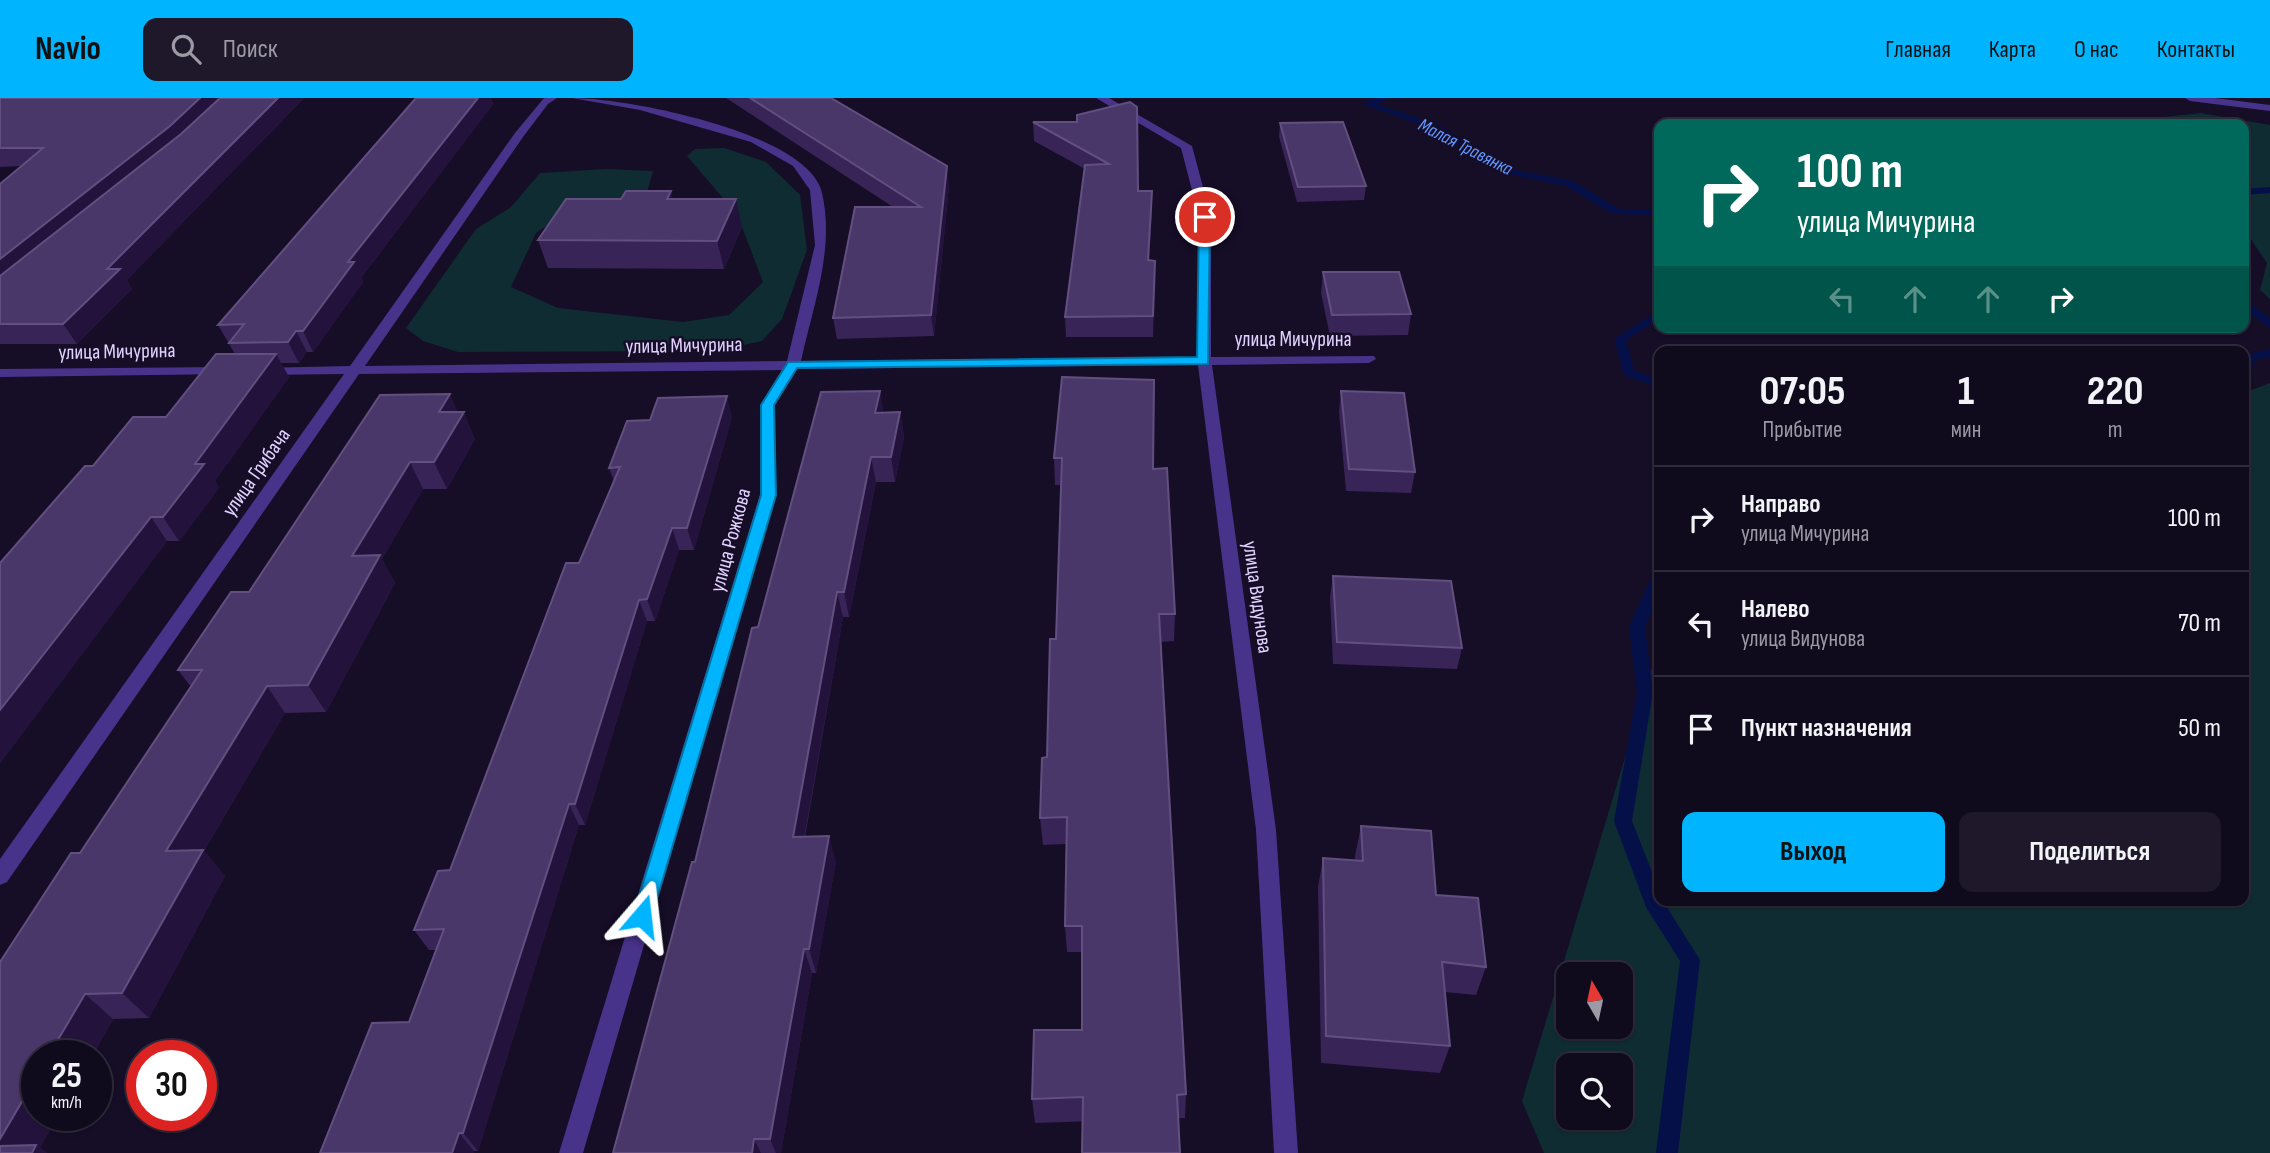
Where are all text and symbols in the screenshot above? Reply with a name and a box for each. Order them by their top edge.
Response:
search box [143,18,633,81]
text: Navio [35,29,101,69]
icon: search [167,30,205,68]
text: Поиск [223,34,278,65]
text: Главная [1885,35,1951,64]
text: Карта [1989,35,2036,64]
text: О нас [2074,35,2119,64]
text: Контакты [2157,35,2235,64]
water label: Малая Травянка [1414,114,1517,181]
text: 100 m [1797,143,1903,202]
icon: right [1682,147,1773,238]
pin [1175,187,1235,247]
icon: arrive [1186,198,1224,236]
text: улица Мичурина [1797,203,1976,242]
icon: left [1823,280,1861,318]
icon: ahead [1896,280,1934,318]
icon: ahead [1969,280,2007,318]
icon: right [2042,280,2080,318]
street label: улица Мичурина [1234,327,1352,352]
street label: улица Мичурина [625,332,743,359]
street label: улица Мичурина [58,338,176,365]
text: 07:05 [1759,366,1845,417]
text: 1 [1958,366,1974,417]
text: 220 [2087,366,2144,417]
text: Прибытие [1763,416,1842,444]
text: мин [1951,416,1981,444]
text: m [2108,416,2123,444]
street label: улица Грибача [217,423,296,521]
street label: улица Рожкова [705,486,756,595]
text: Направо [1741,489,1820,520]
icon: right [1682,500,1720,538]
text: 100 m [2168,503,2221,534]
text: улица Мичурина [1741,520,1869,548]
street label: улица Видунова [1237,539,1278,655]
text: Налево [1741,594,1810,625]
icon: left [1682,605,1720,643]
text: 70 m [2178,608,2221,639]
text: улица Видунова [1741,625,1865,653]
icon: arrive [1682,710,1720,748]
text: Пункт назначения [1741,713,1912,744]
text: 50 m [2178,713,2221,744]
button: Выход [1682,812,1945,892]
button: Поделиться [1959,812,2221,892]
position arrow [605,879,679,953]
north arrow [1556,962,1633,1040]
map controls [1556,962,1633,1130]
speed limit sign: 30 [126,1040,217,1131]
button: search [1556,1053,1633,1130]
text: 25 [51,1055,82,1098]
text: km/h [51,1092,82,1113]

